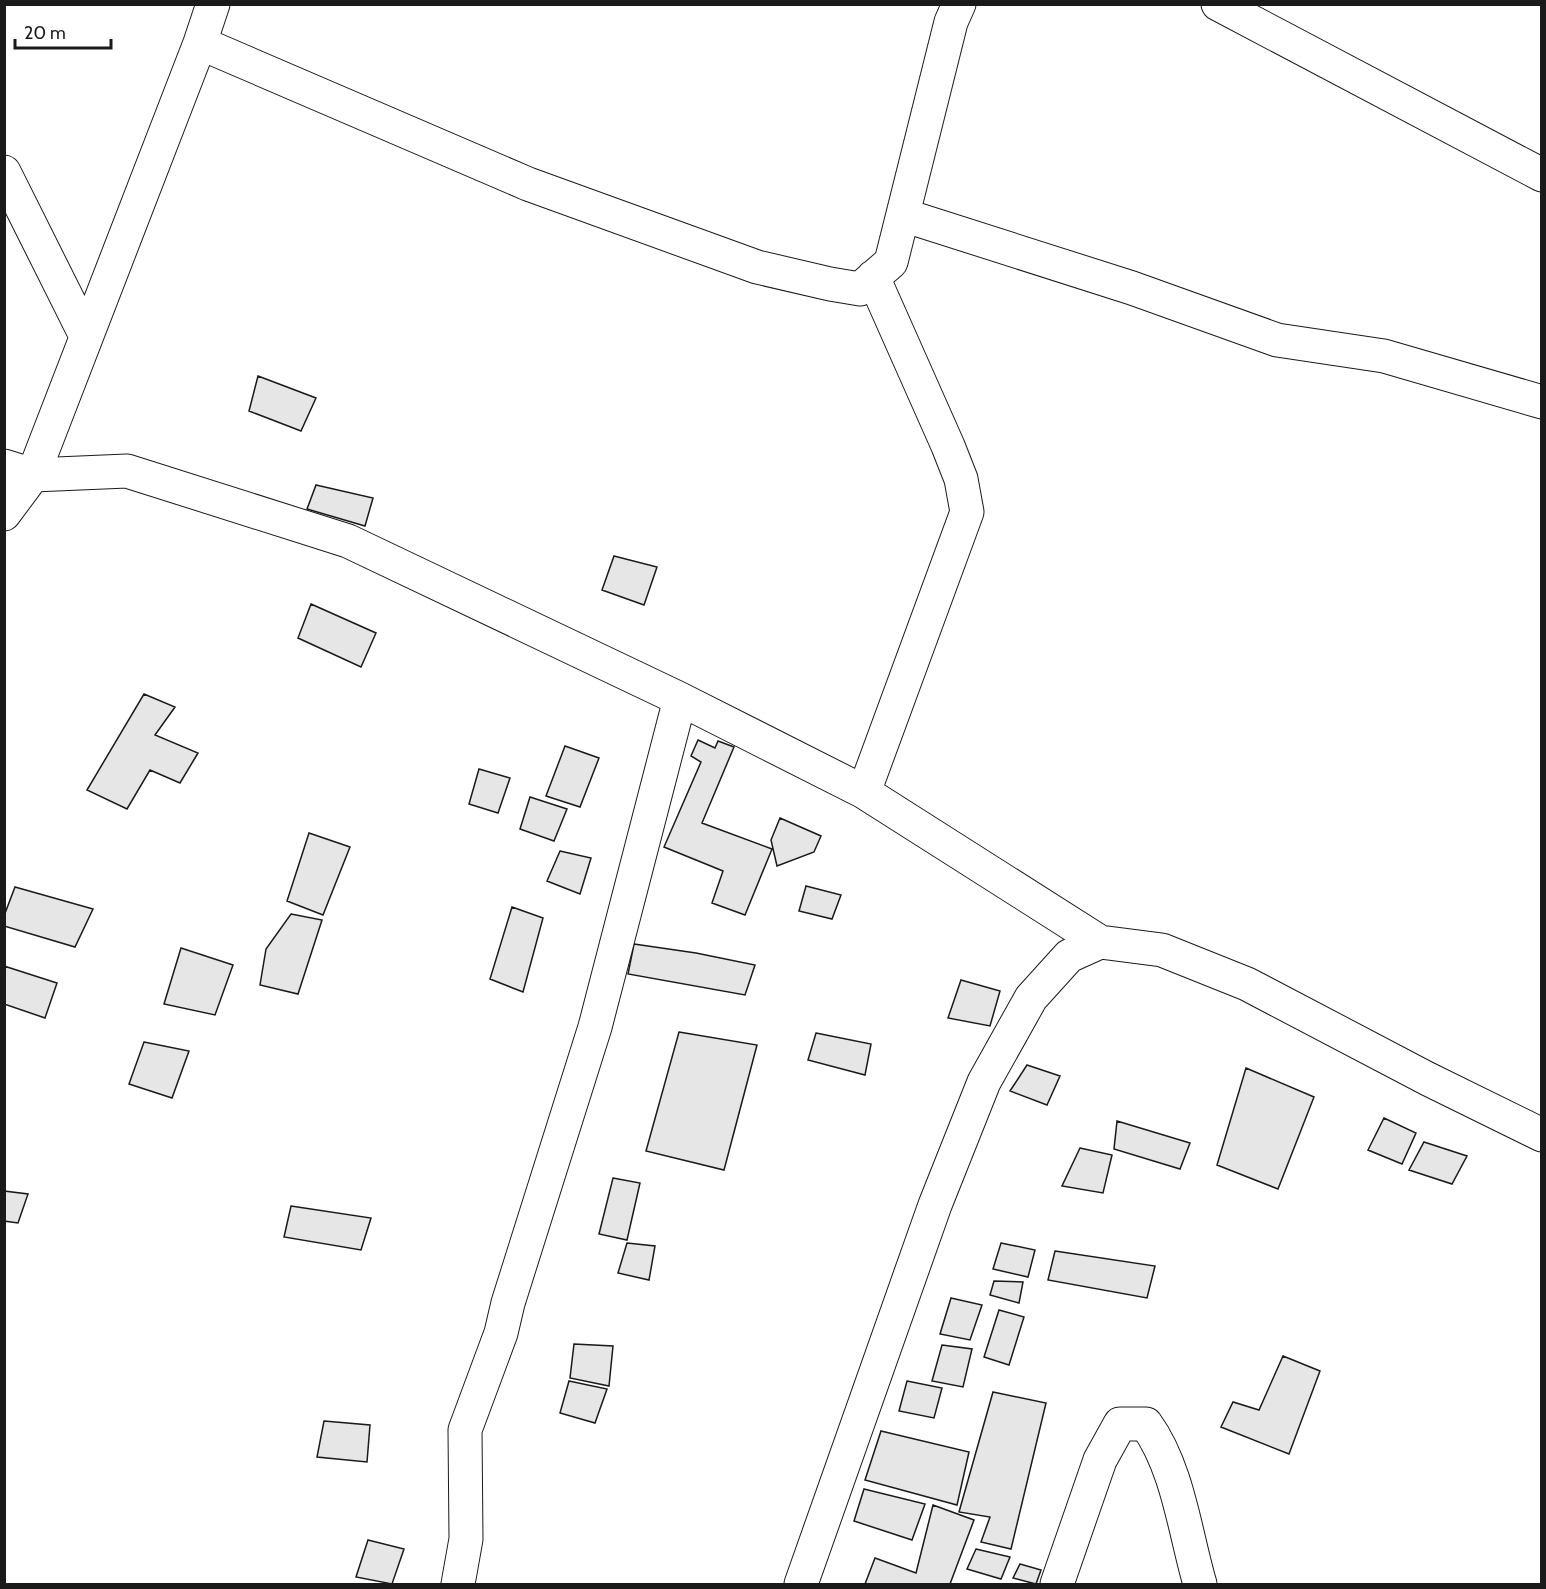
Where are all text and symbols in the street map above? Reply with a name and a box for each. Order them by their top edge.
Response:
scale bar [15,12,111,50]
text: 20 m [24,22,66,44]

